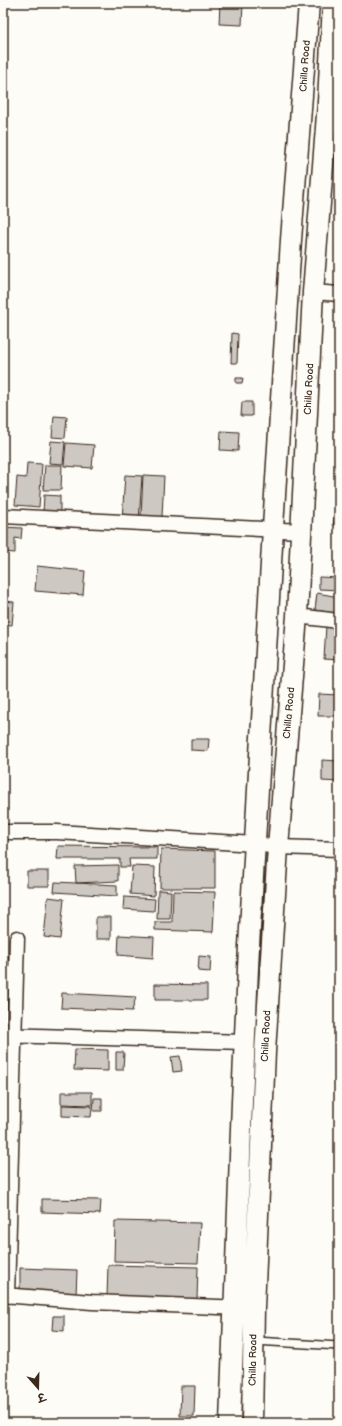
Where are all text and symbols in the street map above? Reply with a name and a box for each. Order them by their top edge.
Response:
street label: Chilla Road [297,39,313,92]
street label: Chilla Road [302,363,316,415]
street label: Chilla Road [281,686,297,739]
street label: Chilla Road [259,1010,273,1062]
street label: Chilla Road [247,1334,259,1386]
north arrow [18,1368,58,1408]
text: उ [34,1389,48,1405]

